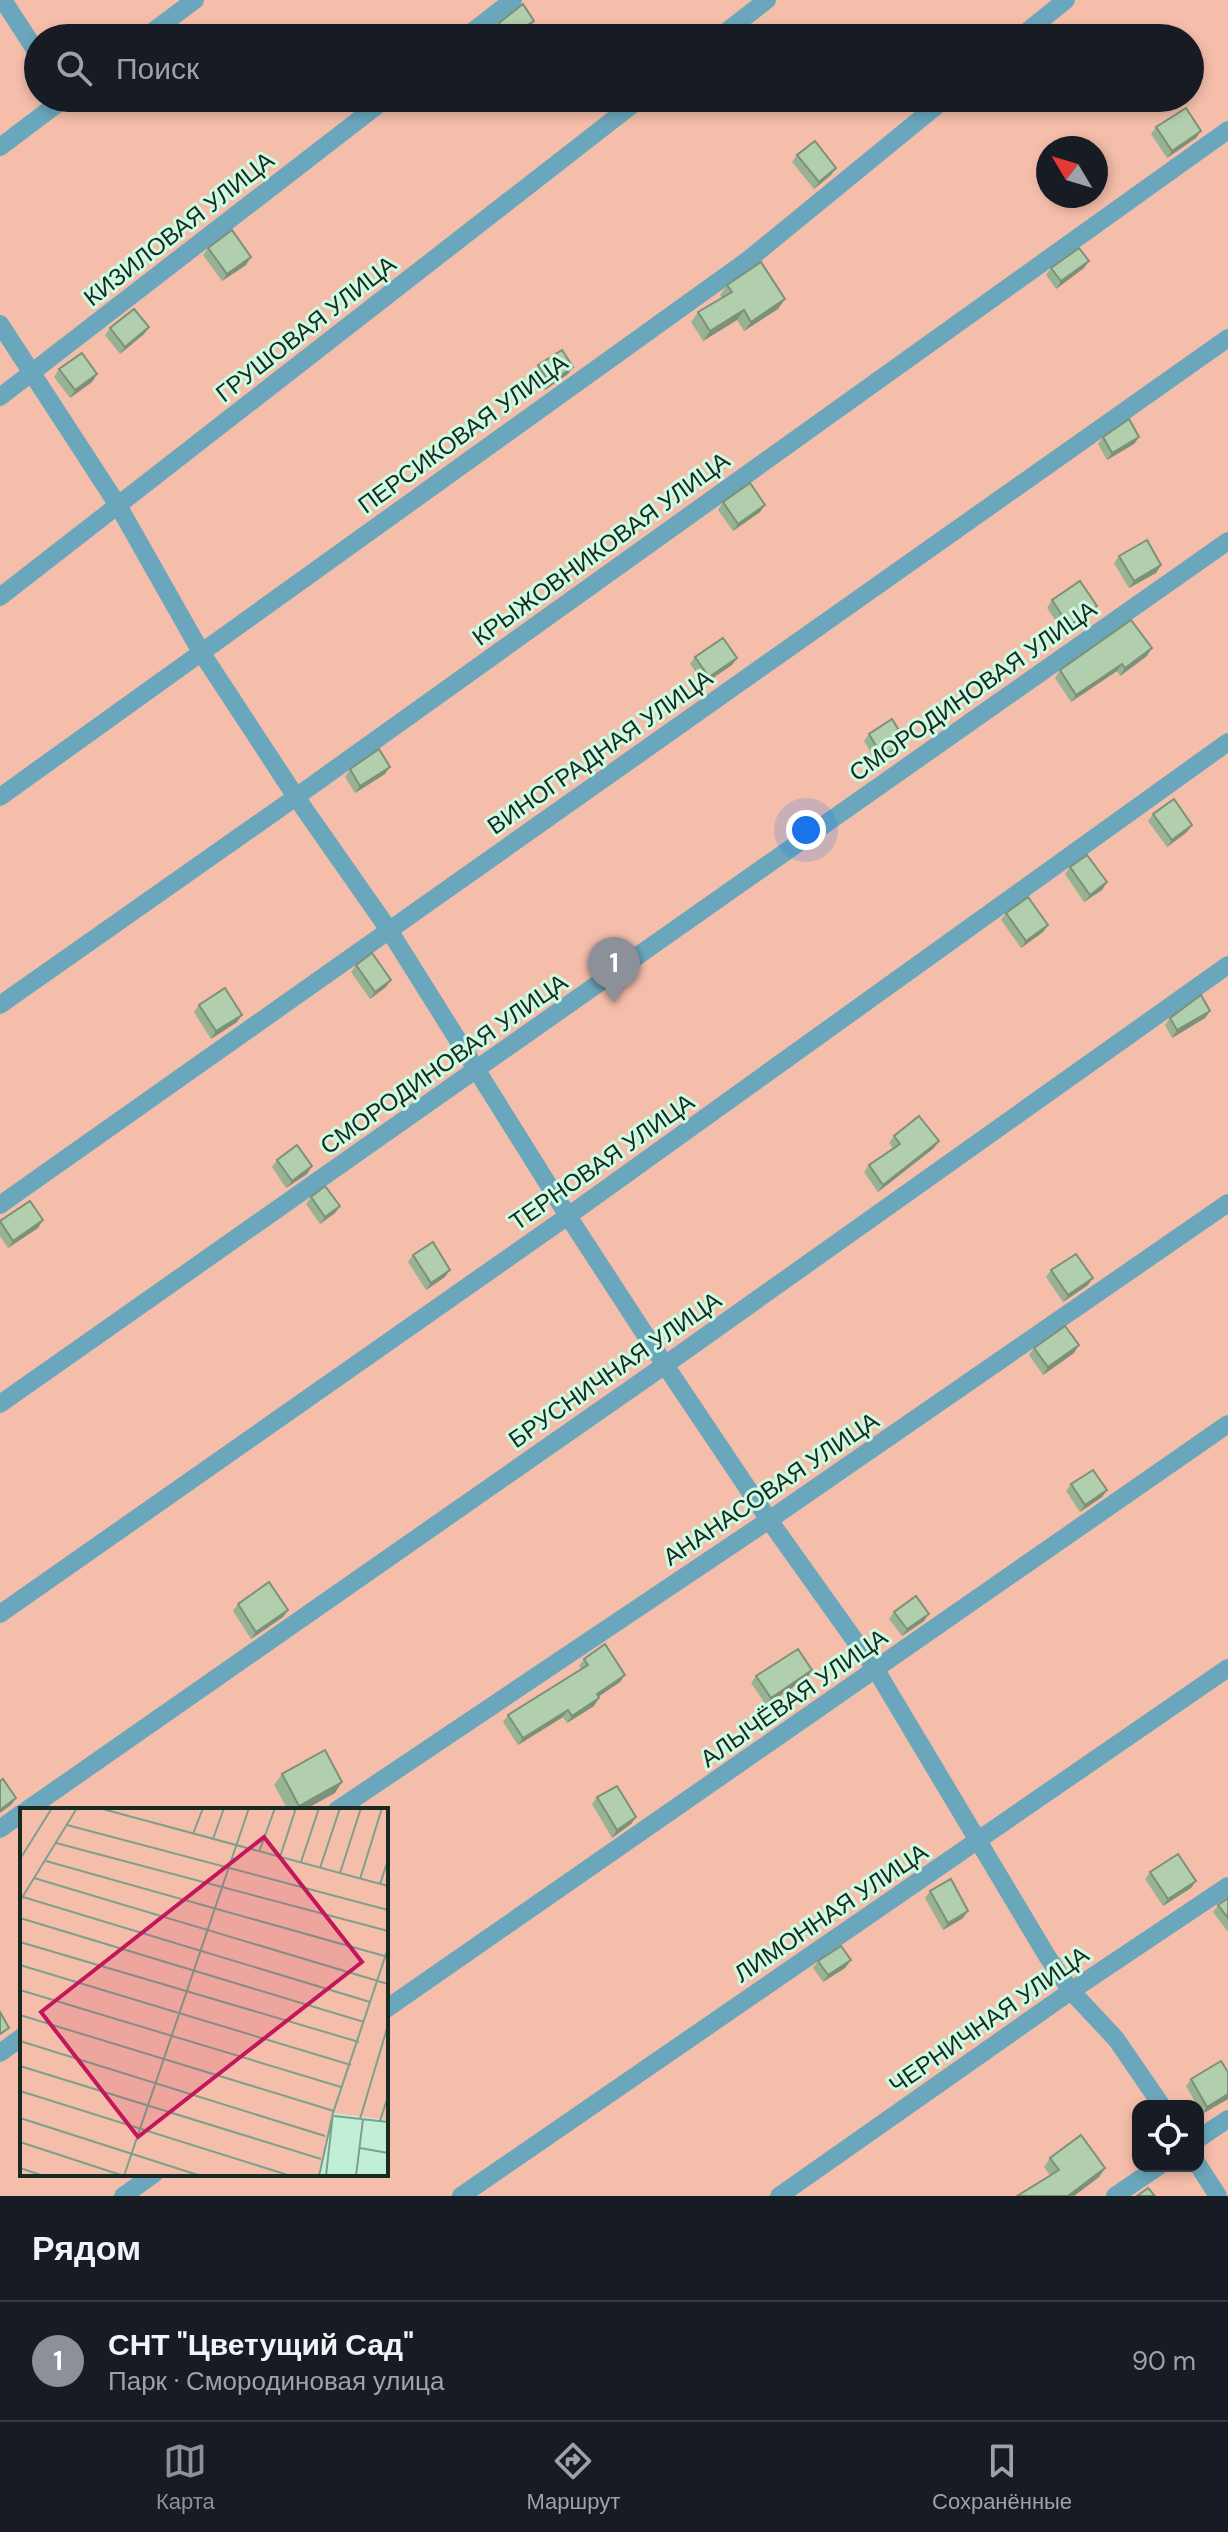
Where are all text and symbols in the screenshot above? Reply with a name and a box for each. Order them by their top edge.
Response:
search box [24,24,1204,112]
icon: search [52,46,96,90]
text: Поиск [116,49,199,88]
north arrow [1036,136,1108,208]
street label: КИЗИЛОВАЯ УЛИЦА [77,144,280,313]
street label: ГРУШОВАЯ УЛИЦА [209,249,402,409]
street label: ПЕРСИКОВАЯ УЛИЦА [352,347,574,520]
street label: КРЫЖОВНИКОВАЯ УЛИЦА [466,445,735,652]
street label: СМОРОДИНОВАЯ УЛИЦА [843,593,1102,788]
street label: ВИНОГРАДНАЯ УЛИЦА [481,662,718,841]
your location [786,810,826,850]
pin: 1 [588,937,640,1003]
street label: СМОРОДИНОВАЯ УЛИЦА [314,966,573,1161]
street label: ТЕРНОВАЯ УЛИЦА [503,1086,700,1237]
street label: БРУСНИЧНАЯ УЛИЦА [502,1284,727,1455]
street label: АНАНАСОВАЯ УЛИЦА [657,1405,885,1572]
street label: АЛЫЧЁВАЯ УЛИЦА [694,1621,893,1774]
inset map [20,1808,388,2176]
street label: ЛИМОННАЯ УЛИЦА [728,1836,934,1989]
street label: ЧЕРНИЧНАЯ УЛИЦА [883,1939,1095,2100]
map controls [1132,2100,1204,2172]
button: locate [1132,2100,1204,2172]
text: Рядом [32,2226,141,2271]
text: СНТ "Цветущий Сад" [108,2325,414,2364]
text: 1 [53,2344,63,2378]
text: 90 m [1132,2344,1196,2378]
text: Парк · Смородиновая улица [108,2364,444,2398]
tab: Карта [156,2439,215,2516]
tab: Маршрут [527,2439,620,2516]
tab: Сохранённые [932,2439,1072,2516]

